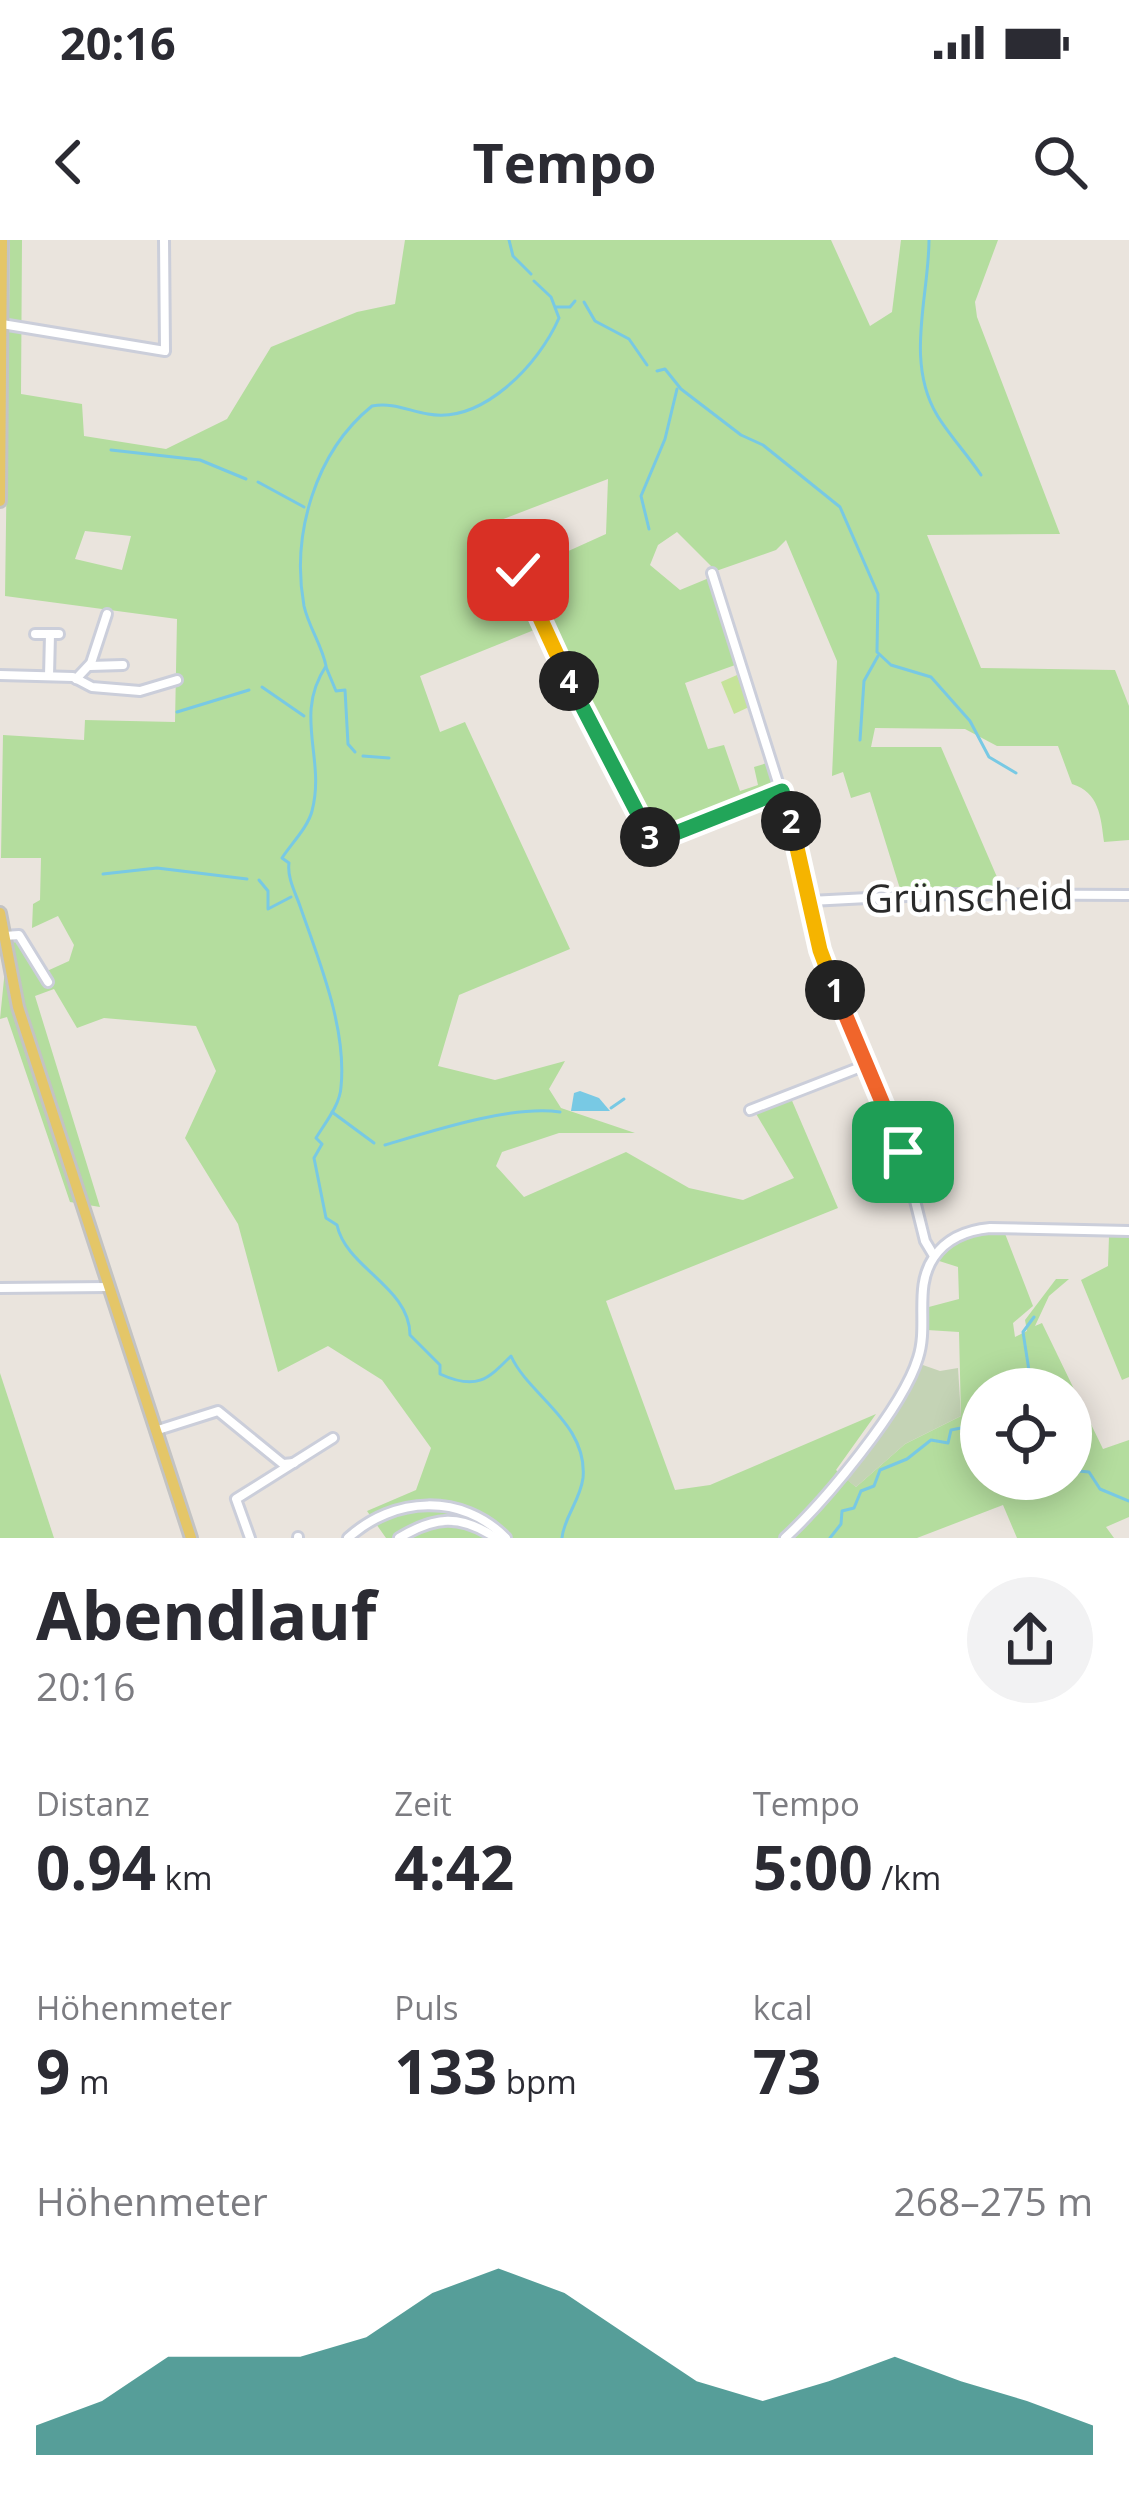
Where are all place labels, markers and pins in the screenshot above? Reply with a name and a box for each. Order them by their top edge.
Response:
pin [467,519,569,621]
pin: 4 [539,651,599,711]
pin: 2 [761,791,821,851]
pin: 3 [620,807,680,867]
pin: 1 [805,960,865,1020]
pin [852,1101,954,1203]

